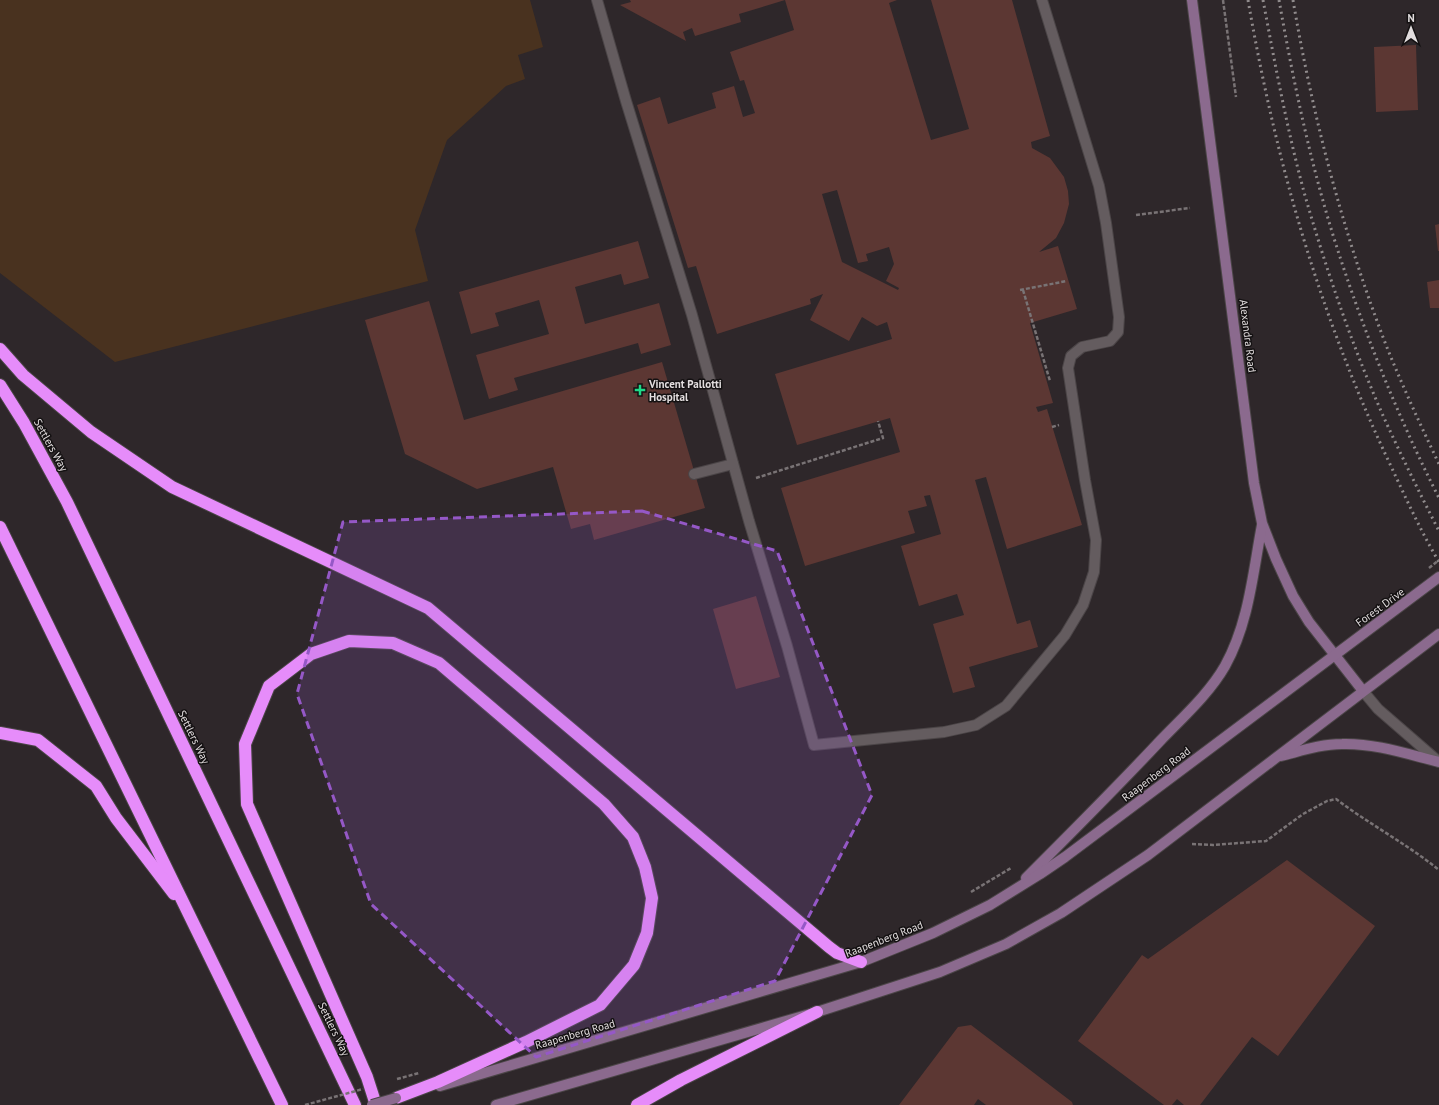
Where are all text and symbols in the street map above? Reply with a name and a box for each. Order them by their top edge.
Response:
north arrow [1391,8,1431,48]
text: N [1407,11,1415,25]
street label: Alexandra Road [1237,299,1259,373]
place label: Vincent Pallotti Hospital [648,377,722,404]
marker: Vincent Pallotti Hospital [634,384,646,396]
street label: Settlers Way [31,416,72,475]
street label: Forest Drive [1353,584,1407,629]
street label: Settlers Way [175,708,213,767]
street label: Raapenberg Road [1119,744,1193,804]
street label: Raapenberg Road [843,918,925,960]
street label: Settlers Way [315,1000,353,1059]
street label: Raapenberg Road [534,1016,617,1052]

